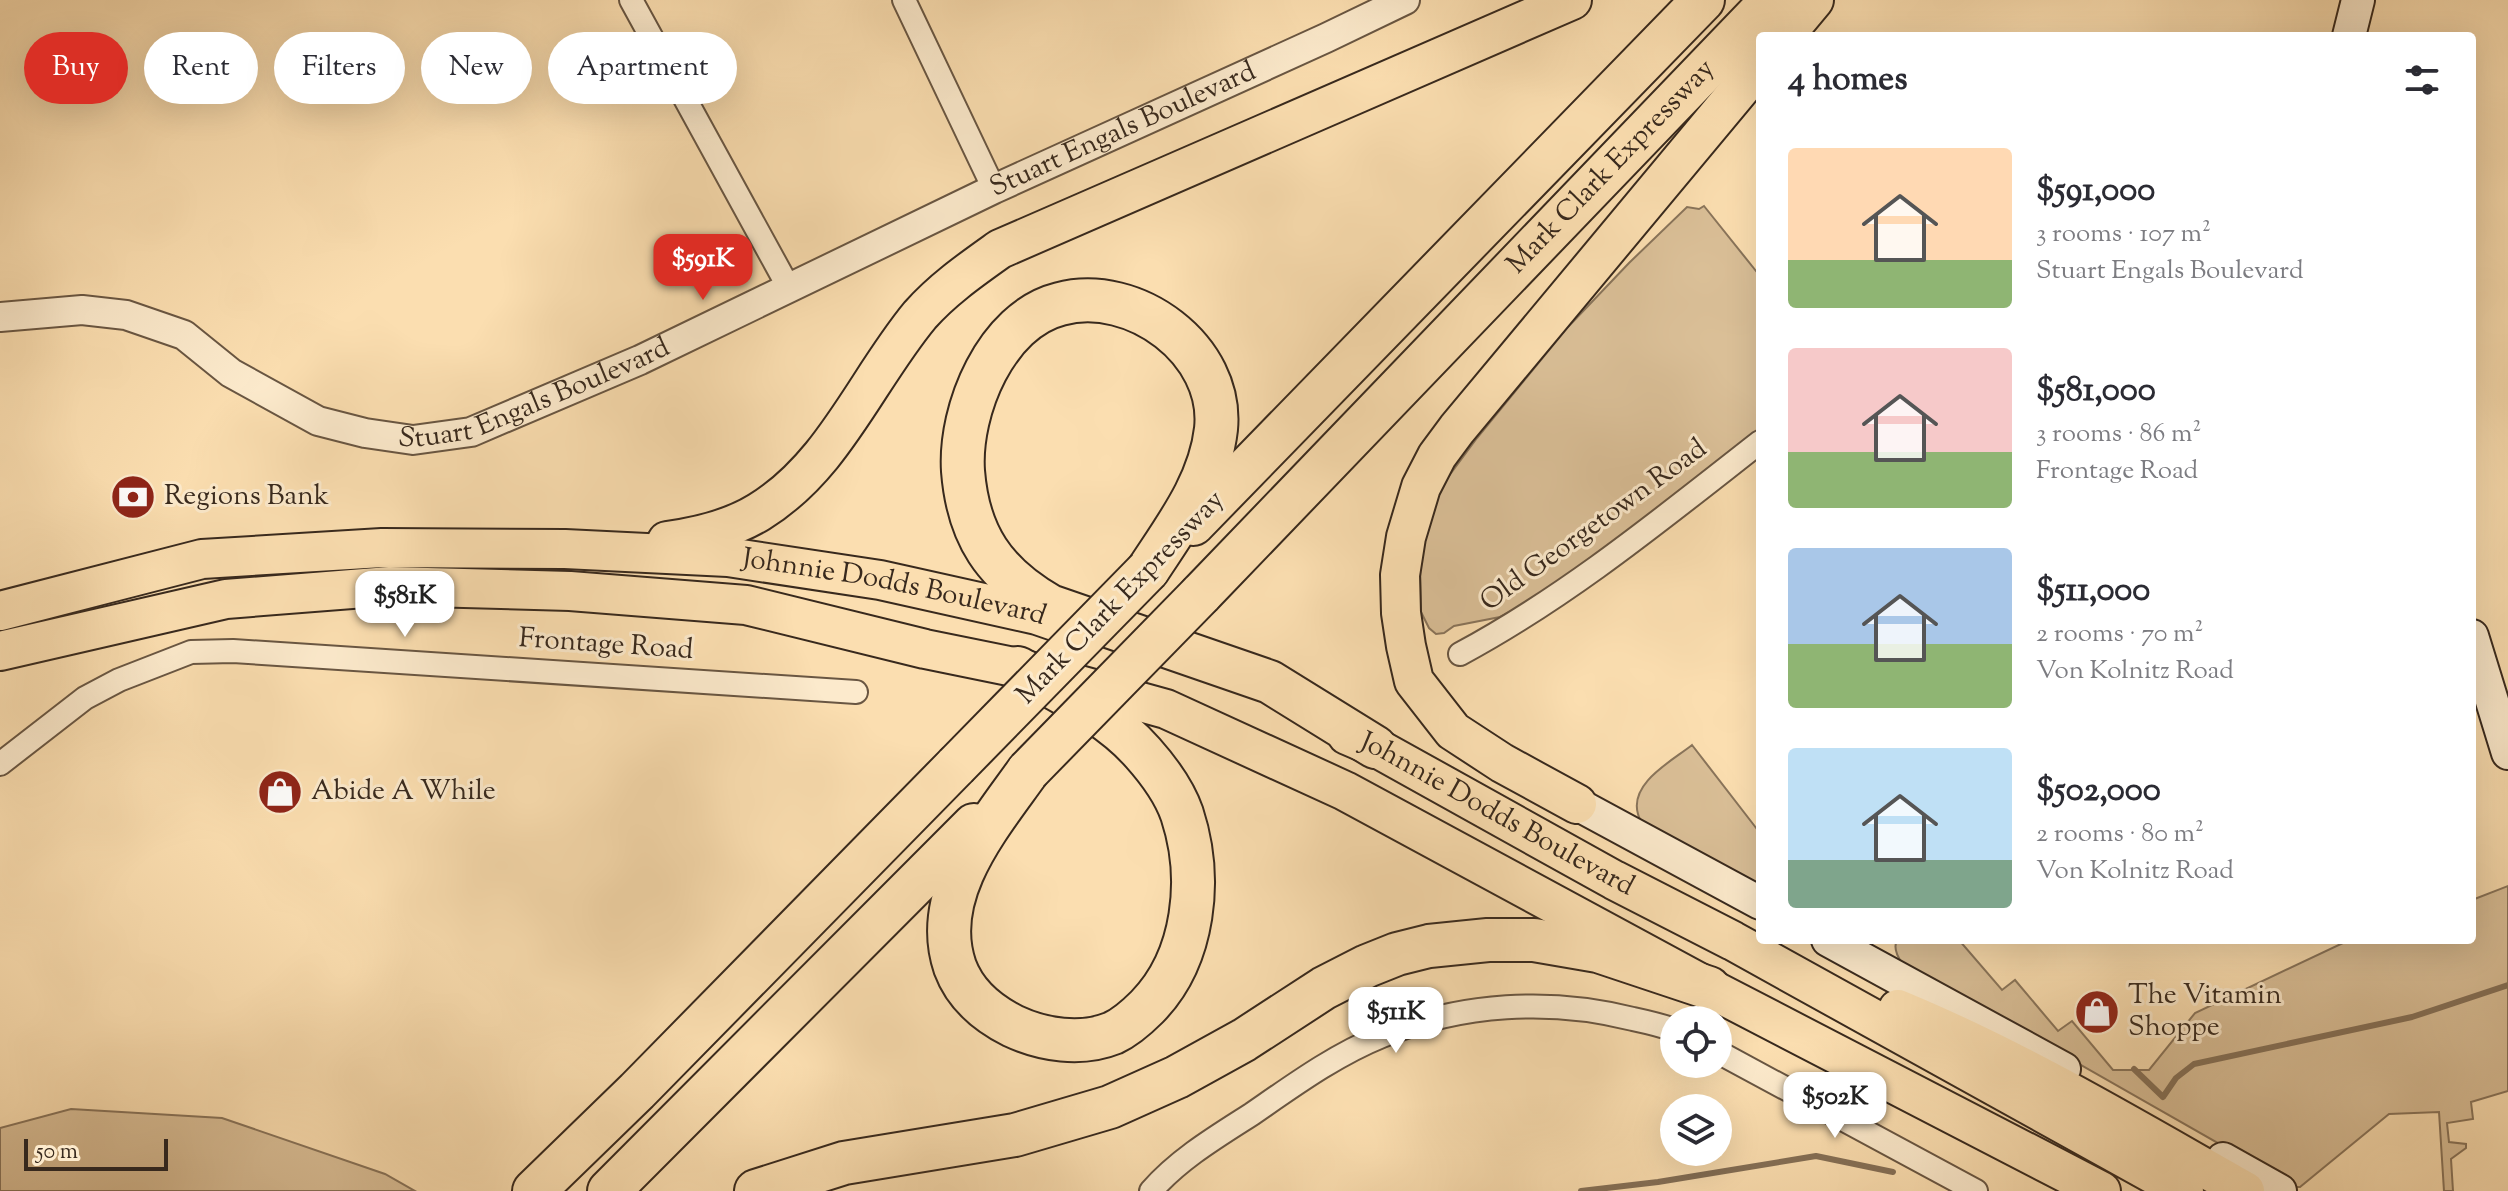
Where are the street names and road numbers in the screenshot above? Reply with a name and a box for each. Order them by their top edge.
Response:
street label: Mark Clark Expressway [1498,51,1724,284]
street label: Stuart Engals Boulevard [984,52,1263,208]
street label: Stuart Engals Boulevard [395,328,677,460]
street label: Old Georgetown Road [1472,430,1716,622]
street label: Mark Clark Expressway [1008,482,1234,714]
street label: Johnnie Dodds Boulevard [738,539,1052,637]
street label: Frontage Road [517,619,695,671]
street label: Johnnie Dodds Boulevard [1352,722,1641,907]

